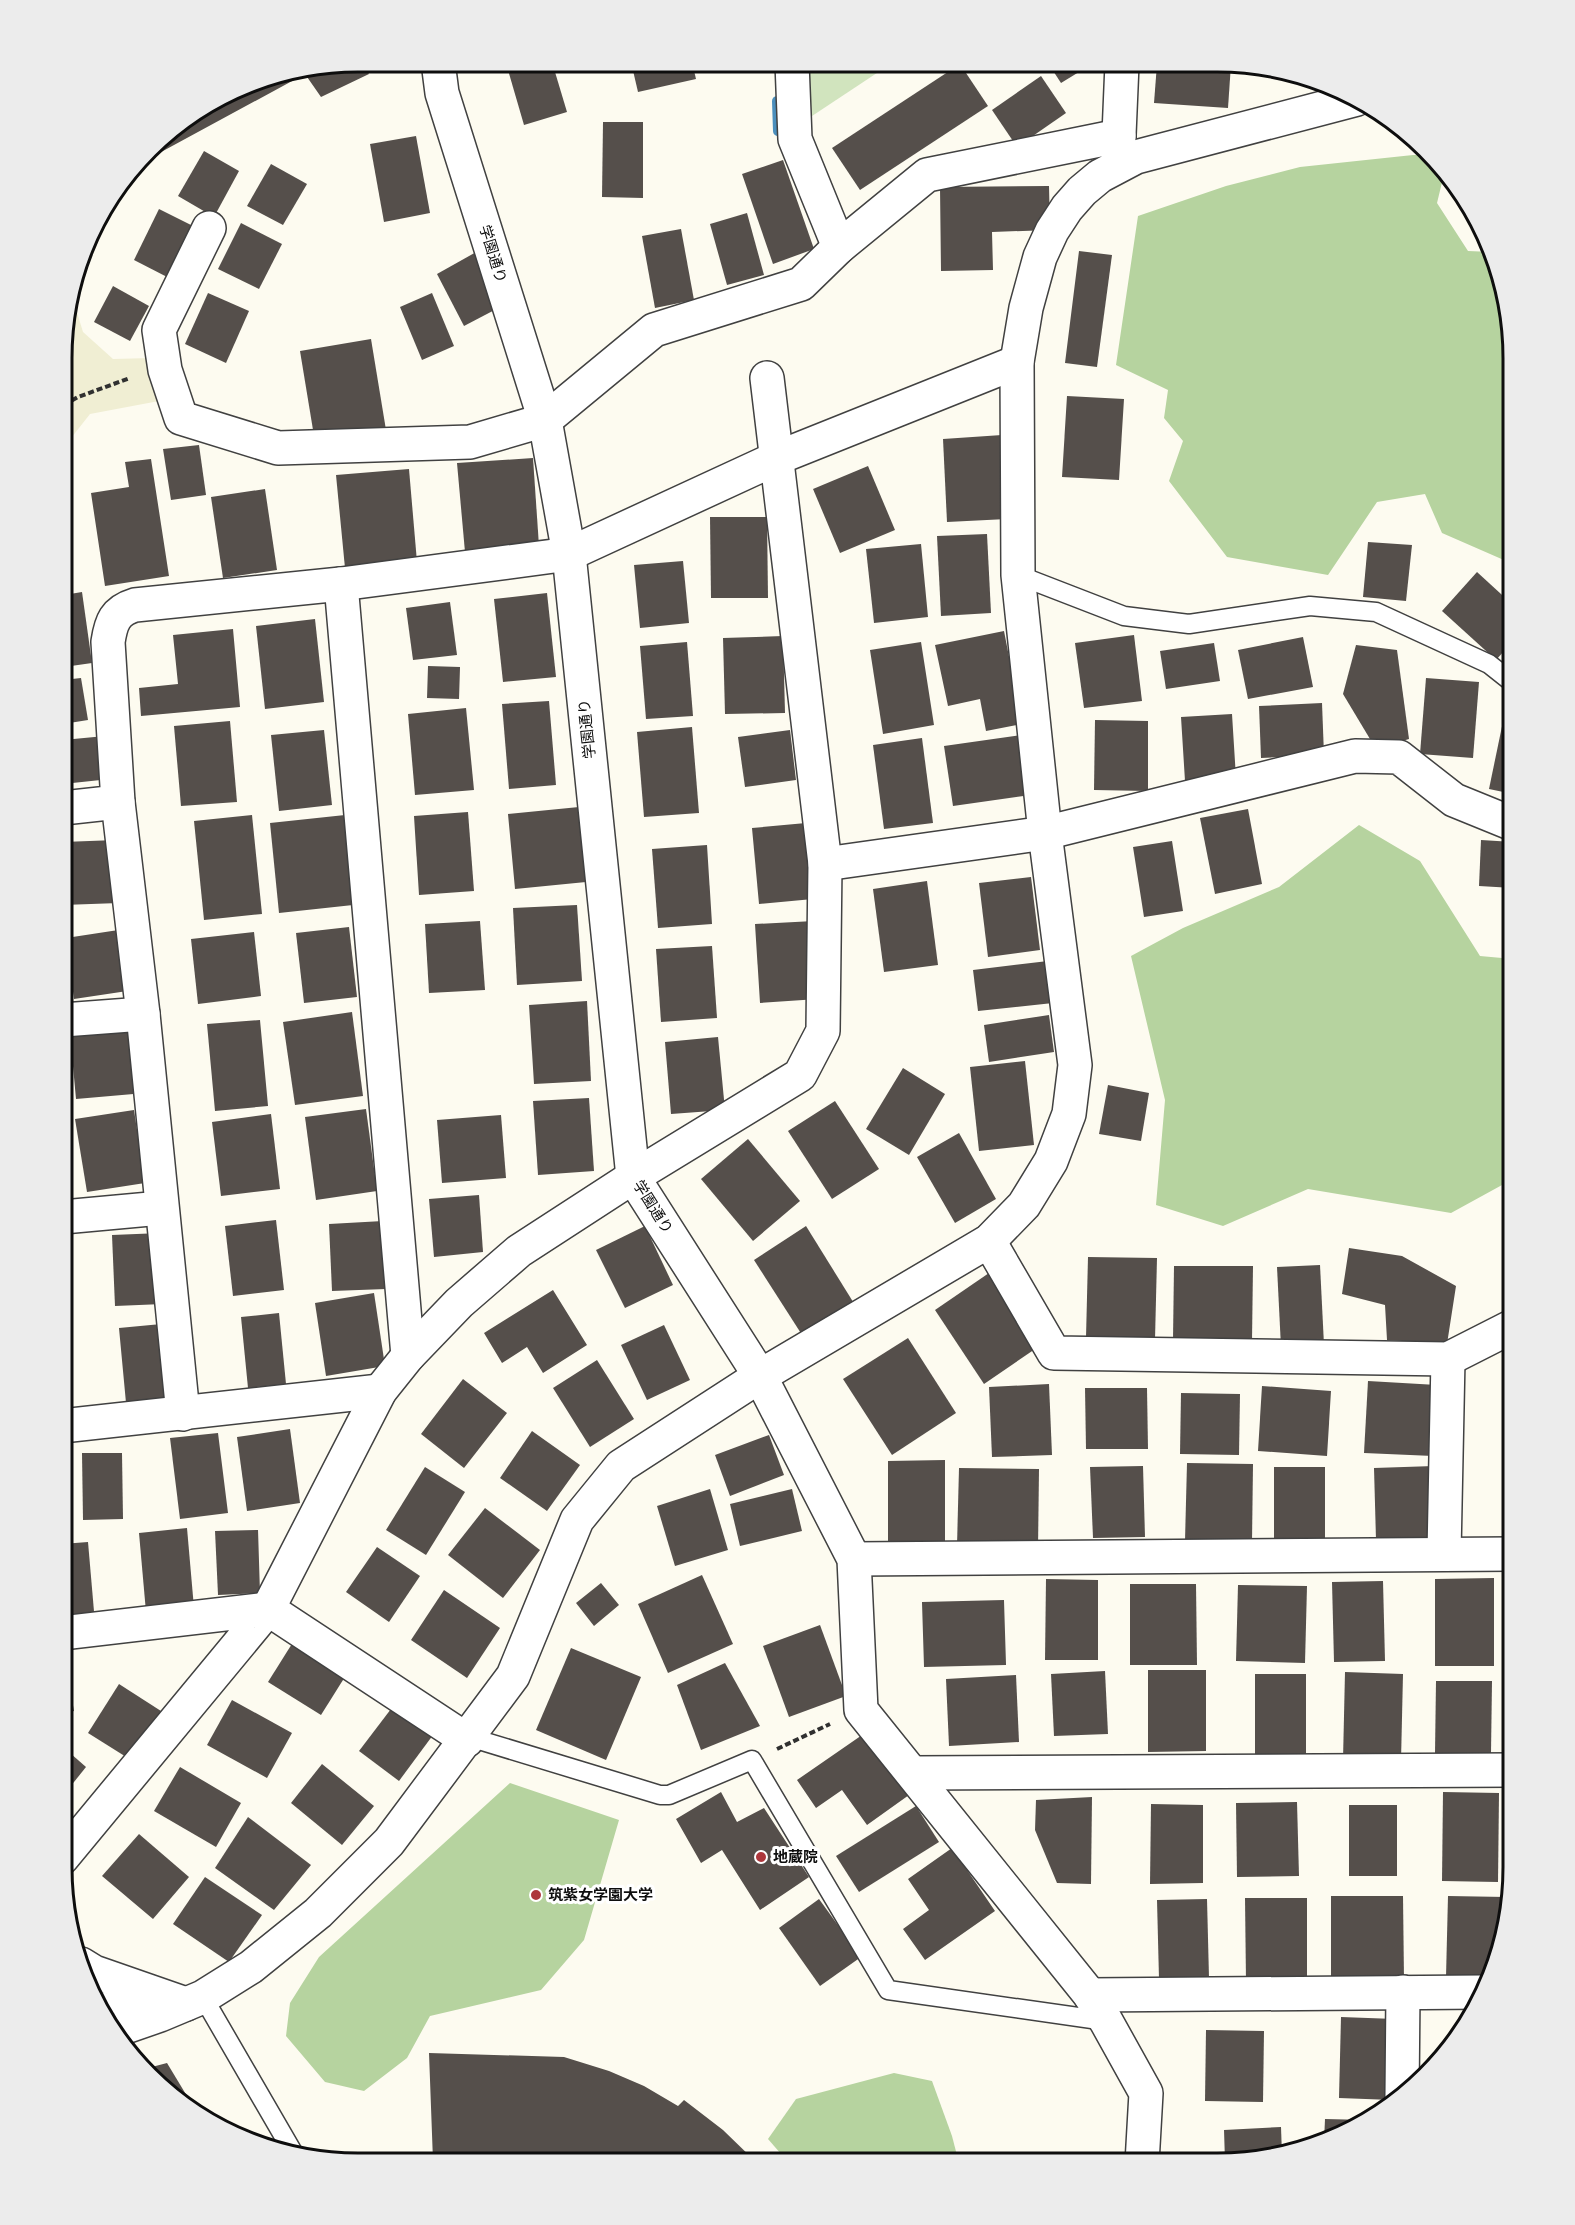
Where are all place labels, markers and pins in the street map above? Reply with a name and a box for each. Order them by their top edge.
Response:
place label: 地蔵院 [773,1846,818,1866]
marker: 地蔵院 [754,1850,768,1864]
place label: 筑紫女学園大学 [548,1884,653,1904]
marker: 筑紫女学園大学 [529,1888,543,1902]

